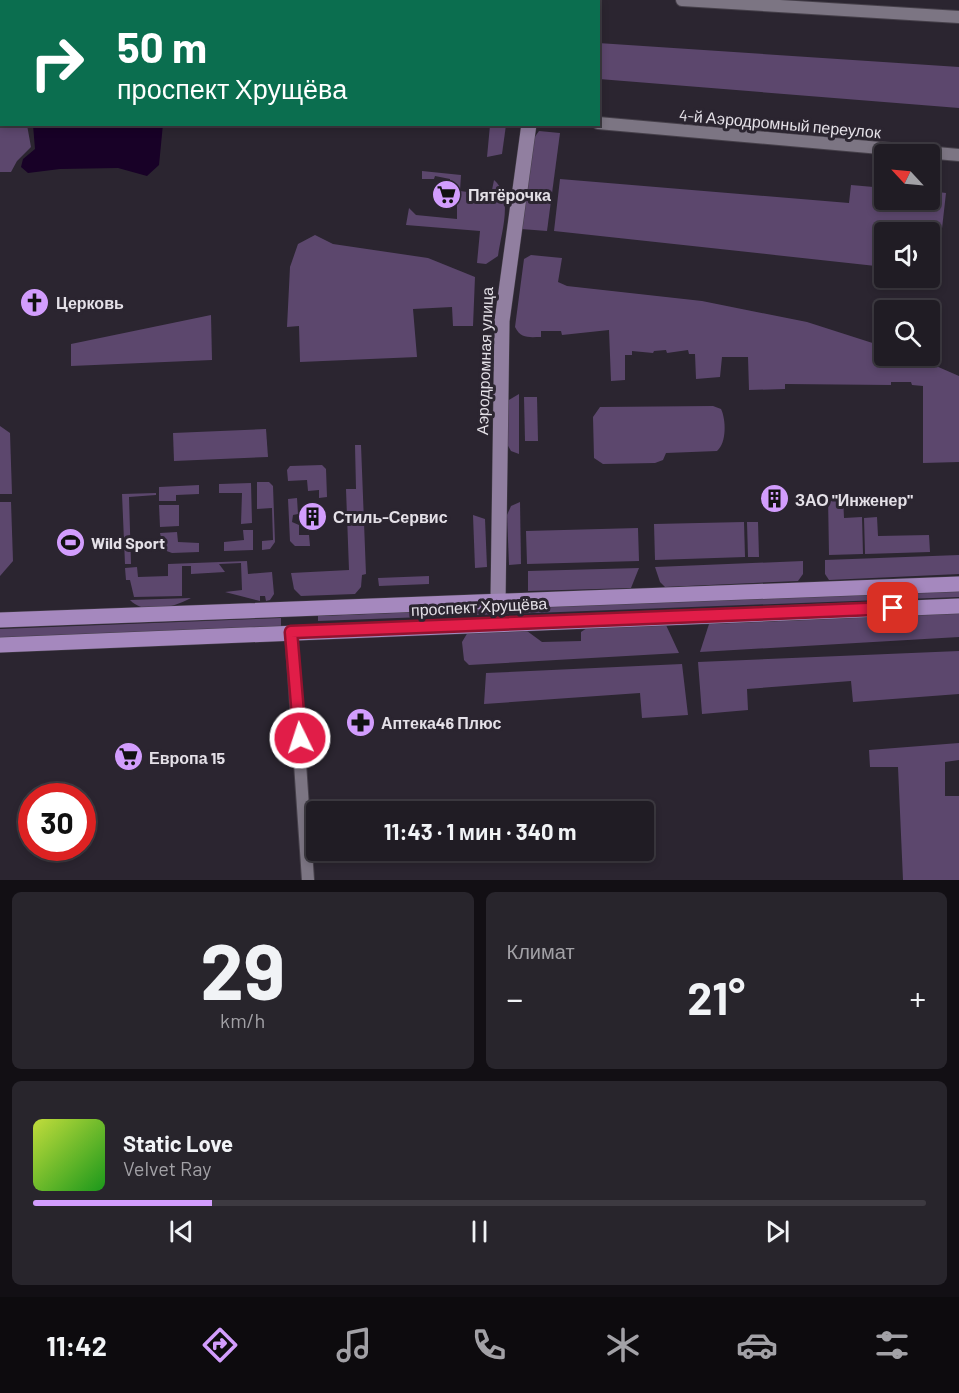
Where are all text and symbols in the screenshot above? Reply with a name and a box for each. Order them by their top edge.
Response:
text: 50 m [117,21,207,71]
icon: right [18,24,96,102]
text: проспект Хрущёва [117,72,347,104]
street label: 4-й Аэродромный переулок [678,105,883,141]
north arrow [874,144,940,210]
map controls [874,144,940,366]
supermarket icon: Пятёрочка [431,178,463,210]
place label: Пятёрочка [468,185,551,204]
button: sound [874,222,940,288]
church icon: Церковь [19,286,51,318]
street label: Аэродромная улица [472,286,496,435]
place label: Церковь [56,293,124,312]
button: search [874,300,940,366]
building icon: ЗАО "Инженер" [758,483,790,515]
place label: ЗАО "Инженер" [795,490,913,509]
building icon: Стиль-Сервис [296,500,328,532]
place label: Стиль-Сервис [333,507,448,526]
sports icon: Wild Sport [54,526,86,558]
place label: Wild Sport [91,533,165,552]
pin [867,582,918,633]
icon: arrive [876,591,909,624]
street label: проспект Хрущёва [410,593,548,619]
position arrow [268,706,332,770]
pharmacy icon: Аптека46 Плюс [344,706,376,738]
place label: Аптека46 Плюс [381,713,501,732]
supermarket icon: Европа 15 [112,741,144,773]
place label: Европа 15 [149,748,225,767]
speed limit sign: 30 [18,783,96,861]
text: 11:43 · 1 мин · 340 m [384,818,576,844]
text: 29 [200,922,285,1016]
text: Климат [507,939,575,963]
text: 21° [687,970,745,1024]
text: − [507,978,523,1018]
text: + [910,978,926,1018]
text: km/h [220,1008,265,1032]
text: Static Love [123,1130,233,1156]
text: Velvet Ray [123,1156,212,1180]
icon: previous [165,1215,198,1248]
icon: pause [463,1215,496,1248]
icon: next [761,1215,794,1248]
icon: directions [199,1324,241,1366]
icon: music [333,1324,375,1366]
icon: phone [468,1324,510,1366]
icon: climate [602,1324,644,1366]
icon: car [736,1324,778,1366]
icon: filters [871,1324,913,1366]
text: 11:42 [46,1329,107,1361]

